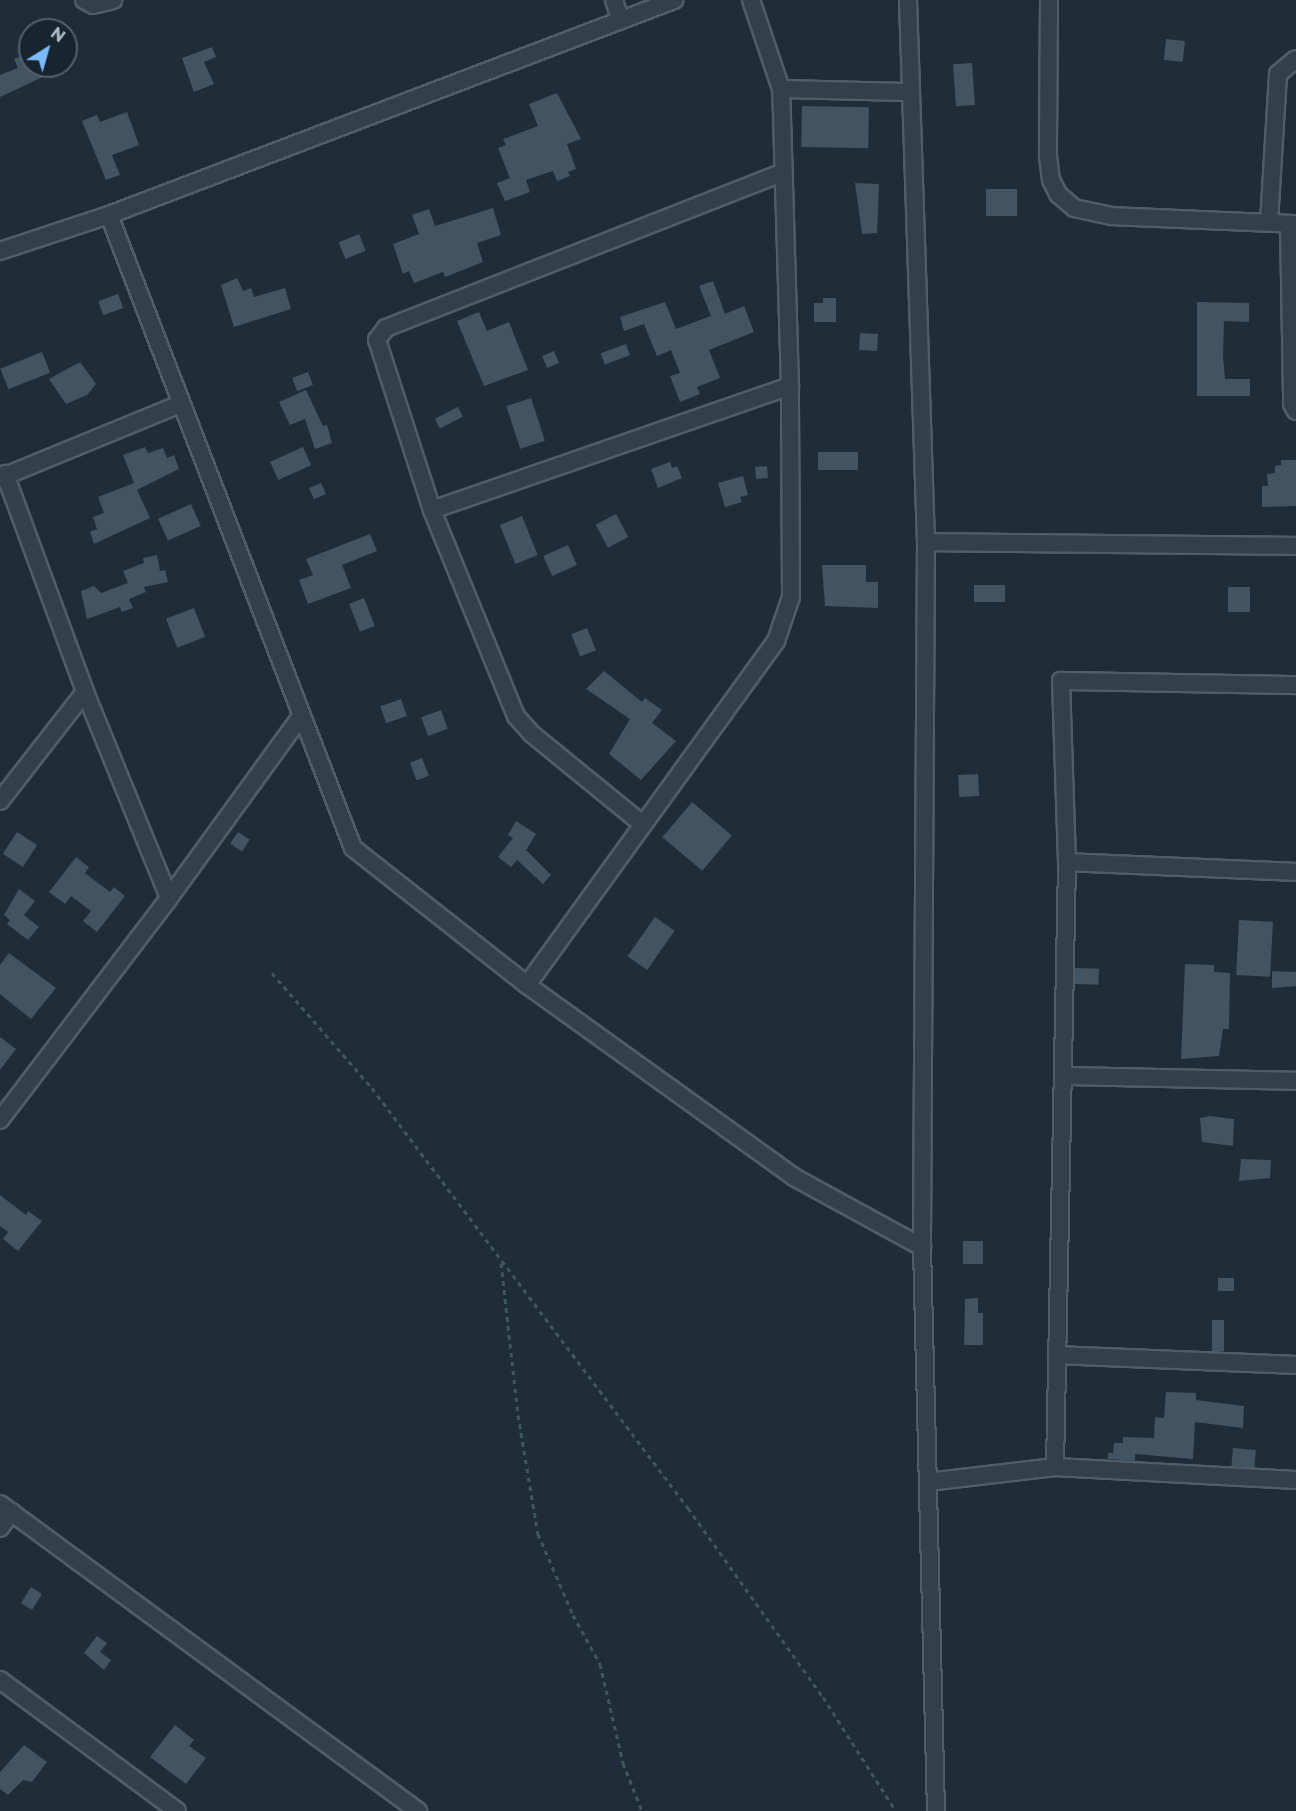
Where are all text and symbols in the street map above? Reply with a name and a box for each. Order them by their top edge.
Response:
north arrow [18,18,78,78]
text: N [47,23,69,46]

